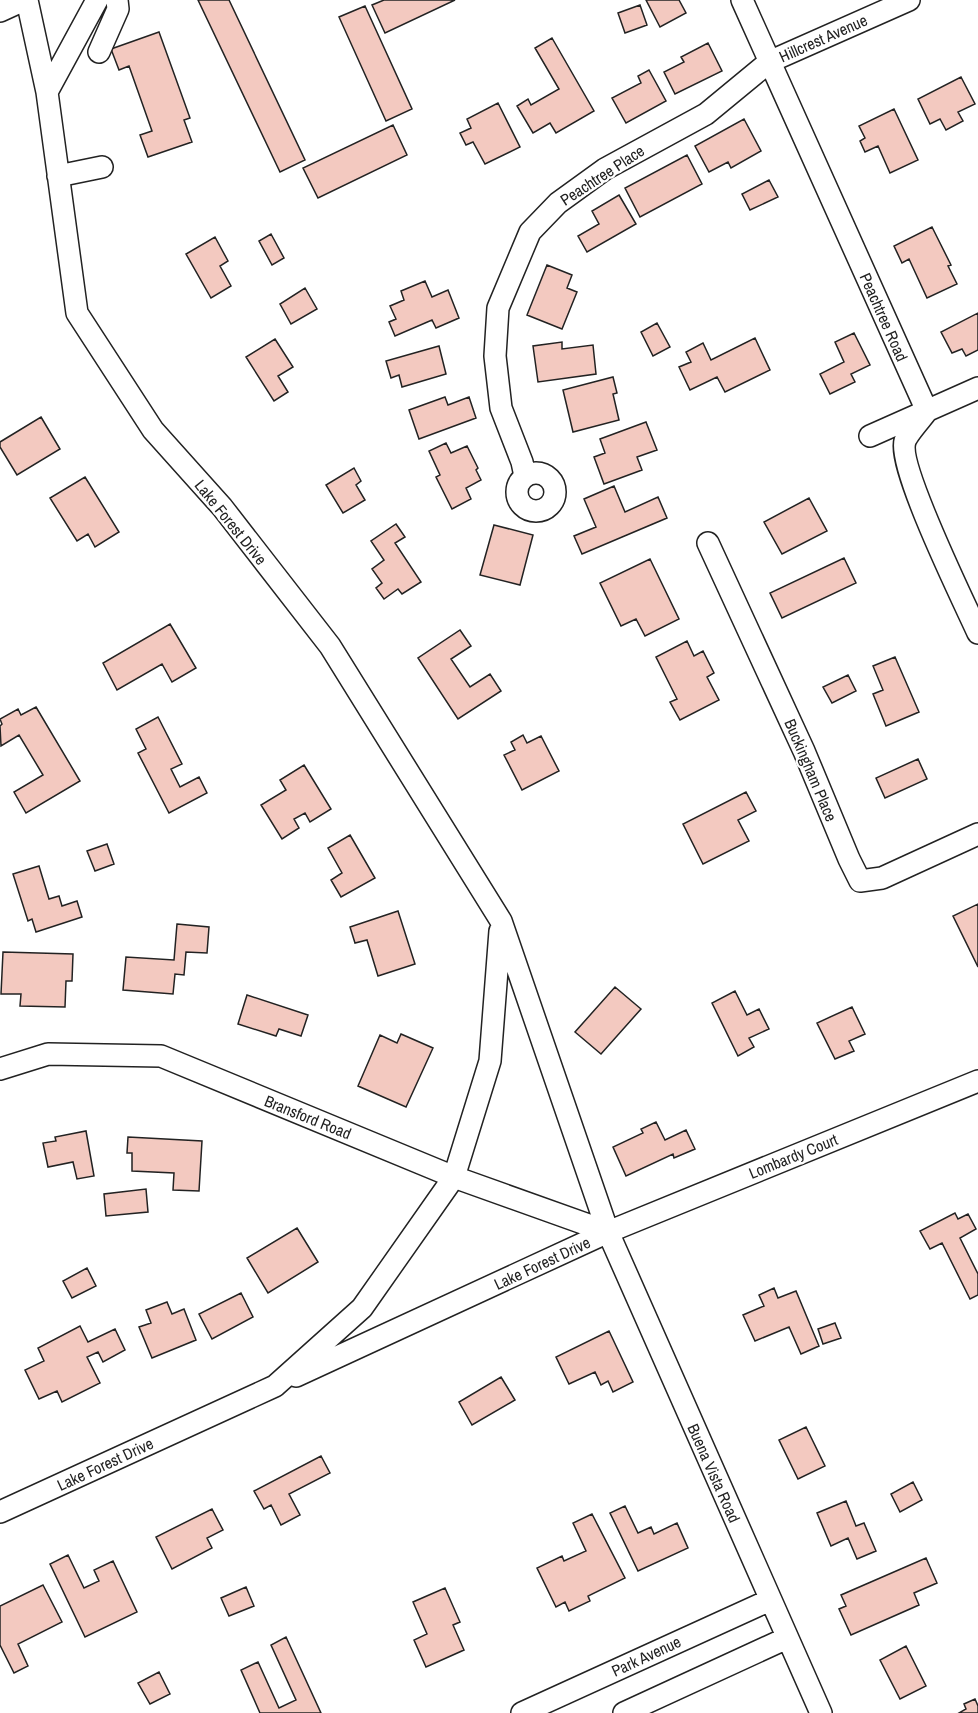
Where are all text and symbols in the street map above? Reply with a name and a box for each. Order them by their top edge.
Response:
street label: Hillcrest Avenue [775,9,871,67]
street label: Peachtree Place [556,140,648,210]
street label: Peachtree Road [855,269,913,365]
street label: Lake Forest Drive [190,475,272,569]
street label: Buckingham Place [780,715,842,825]
street label: Bransford Road [261,1090,355,1144]
street label: Lombardy Court [745,1128,841,1184]
street label: Lake Forest Drive [490,1231,594,1295]
street label: Buena Vista Road [682,1420,746,1526]
street label: Lake Forest Drive [53,1432,157,1496]
street label: Park Avenue [608,1630,684,1682]

